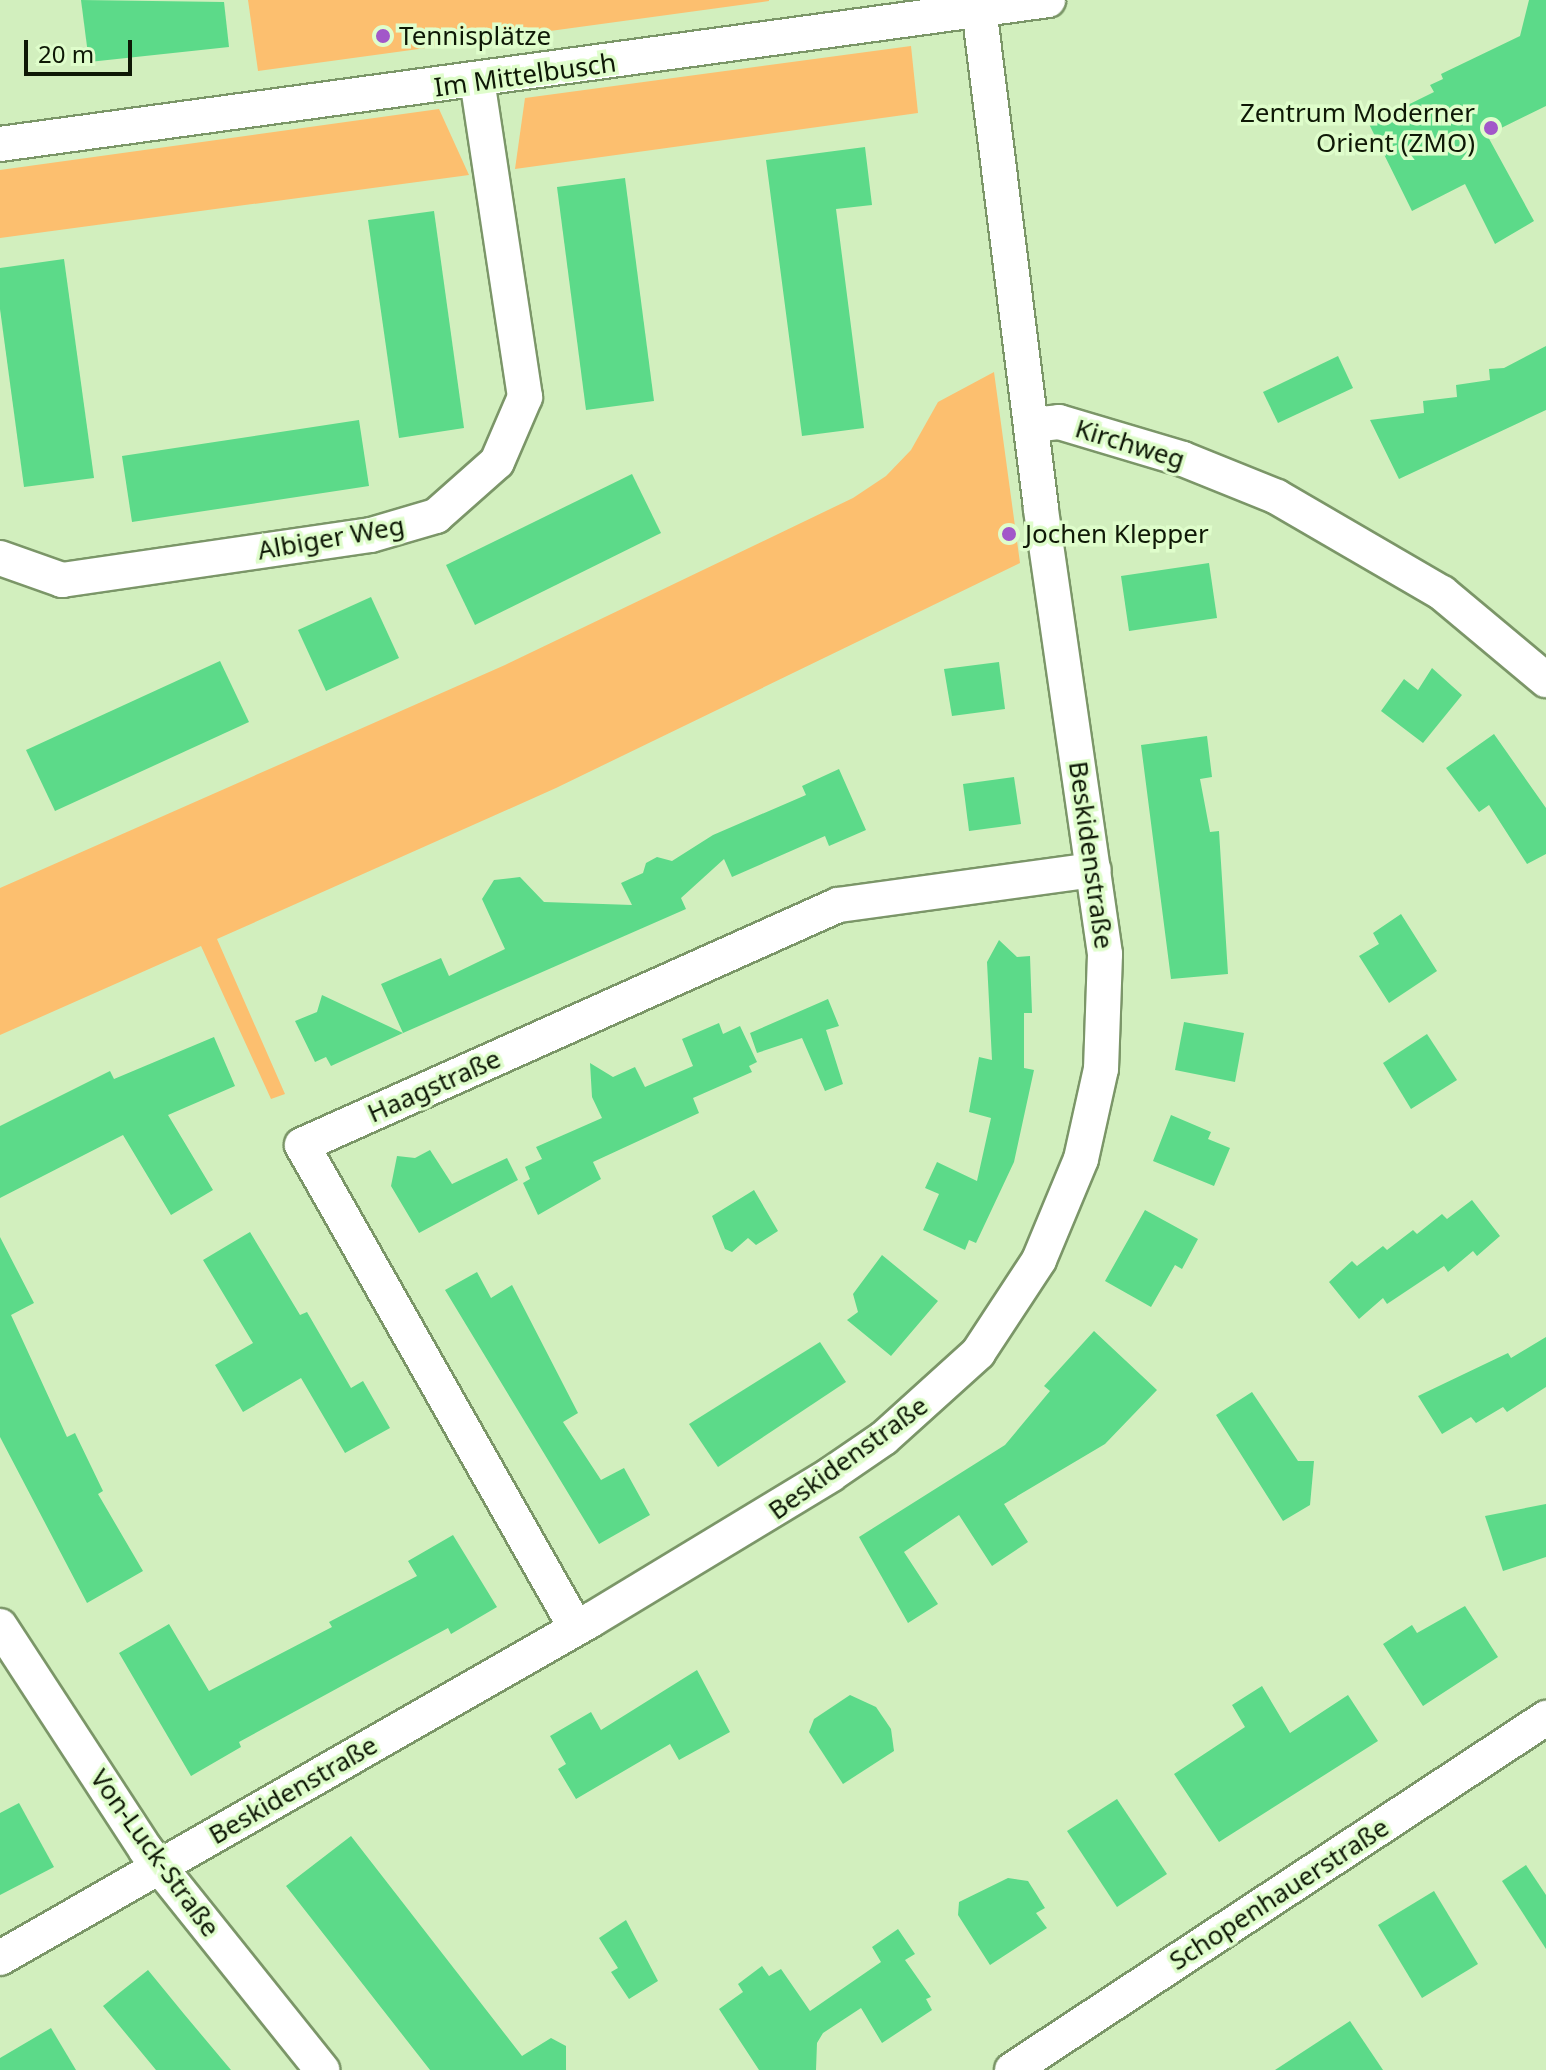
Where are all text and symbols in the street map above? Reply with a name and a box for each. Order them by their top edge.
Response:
place label: Tennisplätze [399,20,551,52]
scale bar [28,24,136,74]
marker: Tennisplätze [374,27,392,45]
text: 20 m [38,37,94,70]
street label: Im Mittelbusch [432,47,618,103]
place label: Zentrum Moderner Orient (ZMO) [1240,97,1475,158]
marker: Zentrum Moderner Orient (ZMO) [1482,119,1500,137]
street label: Kirchweg [1072,413,1188,475]
street label: Albiger Weg [255,510,407,566]
place label: Jochen Klepper [1025,518,1209,550]
marker: Jochen Klepper [1000,525,1018,543]
street label: Beskidenstraße [1062,759,1120,951]
street label: Haagstraße [363,1043,505,1129]
street label: Beskidenstraße [762,1390,934,1526]
street label: Beskidenstraße [203,1729,383,1851]
street label: Von-Luck-Straße [84,1763,226,1943]
street label: Schopenhauerstraße [1164,1811,1394,1977]

